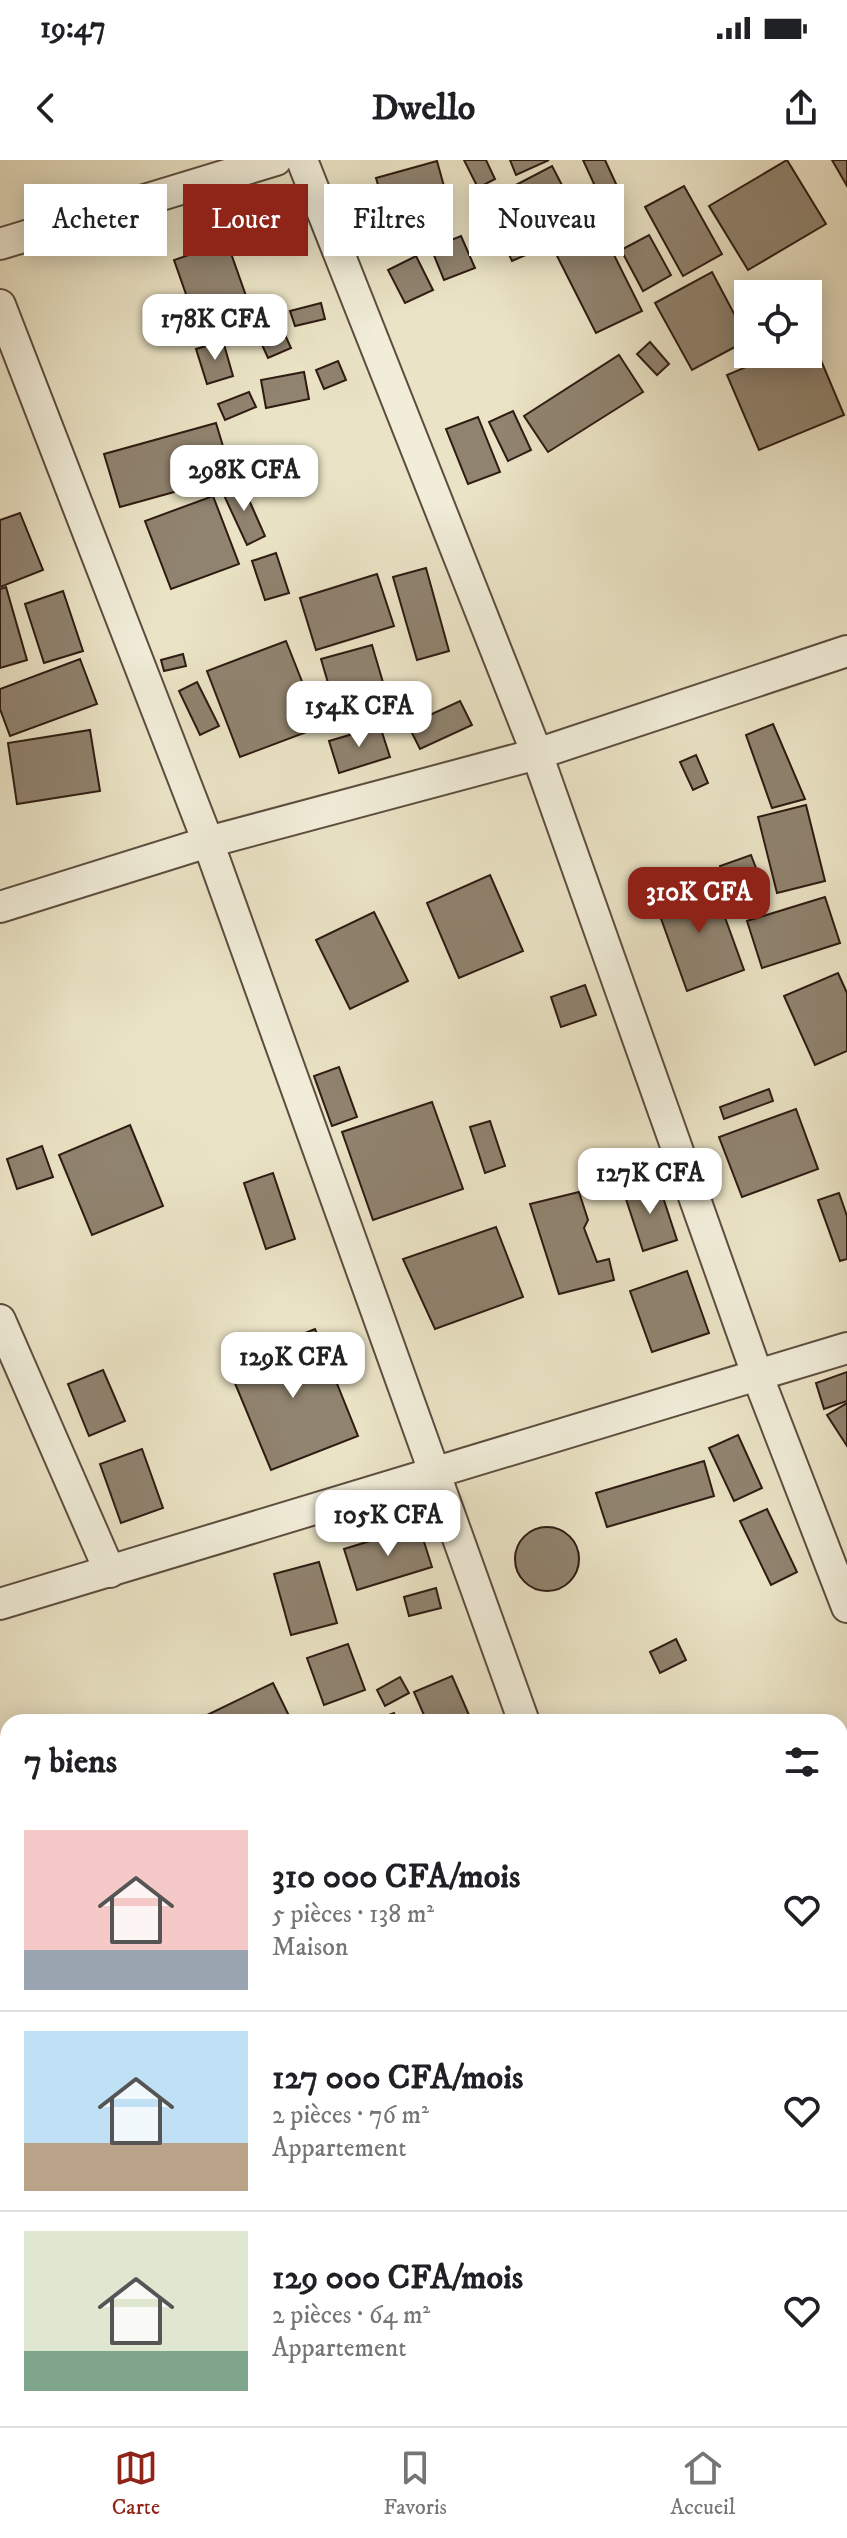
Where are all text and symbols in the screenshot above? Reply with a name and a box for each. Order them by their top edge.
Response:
text: 19:47 [40,10,106,47]
icon: back [24,86,68,130]
text: Dwello [372,86,475,131]
icon: share [779,86,823,130]
chip: Acheter [24,184,167,256]
chip: Louer [183,184,308,256]
chip: Filtres [324,184,453,256]
chip: Nouveau [469,184,624,256]
map controls [734,280,822,368]
button: locate [734,280,822,368]
pin: 178K CFA [132,294,298,362]
text: 178K CFA [160,303,270,336]
pin: 298K CFA [161,445,327,513]
text: 298K CFA [188,454,300,487]
pin: 154K CFA [276,681,442,749]
text: 154K CFA [305,690,413,723]
pin: 310K CFA [616,867,782,935]
text: 310K CFA [646,876,752,909]
pin: 127K CFA [567,1148,733,1216]
text: 127K CFA [596,1157,704,1190]
pin: 129K CFA [210,1332,376,1400]
text: 129K CFA [239,1341,347,1374]
pin: 105K CFA [305,1490,471,1558]
text: 105K CFA [333,1499,443,1532]
icon: filters [780,1740,824,1784]
text: 7 biens [24,1741,117,1783]
text: 310 000 CFA/mois [272,1856,520,1898]
icon: home [88,1862,184,1958]
icon: heart [780,1888,824,1932]
text: 5 pièces · 138 m² [272,1898,434,1931]
text: Maison [272,1931,348,1964]
text: 127 000 CFA/mois [272,2057,523,2099]
icon: home [88,2063,184,2159]
icon: heart [780,2089,824,2133]
text: 2 pièces · 76 m² [272,2099,429,2132]
text: Appartement [272,2132,406,2165]
text: 129 000 CFA/mois [272,2257,523,2299]
icon: home [88,2263,184,2359]
icon: heart [780,2289,824,2333]
text: 2 pièces · 64 m² [272,2299,430,2332]
text: Appartement [272,2332,406,2365]
tab: Carte [112,2446,160,2521]
tab: Favoris [383,2446,447,2521]
tab: Accueil [670,2446,735,2521]

